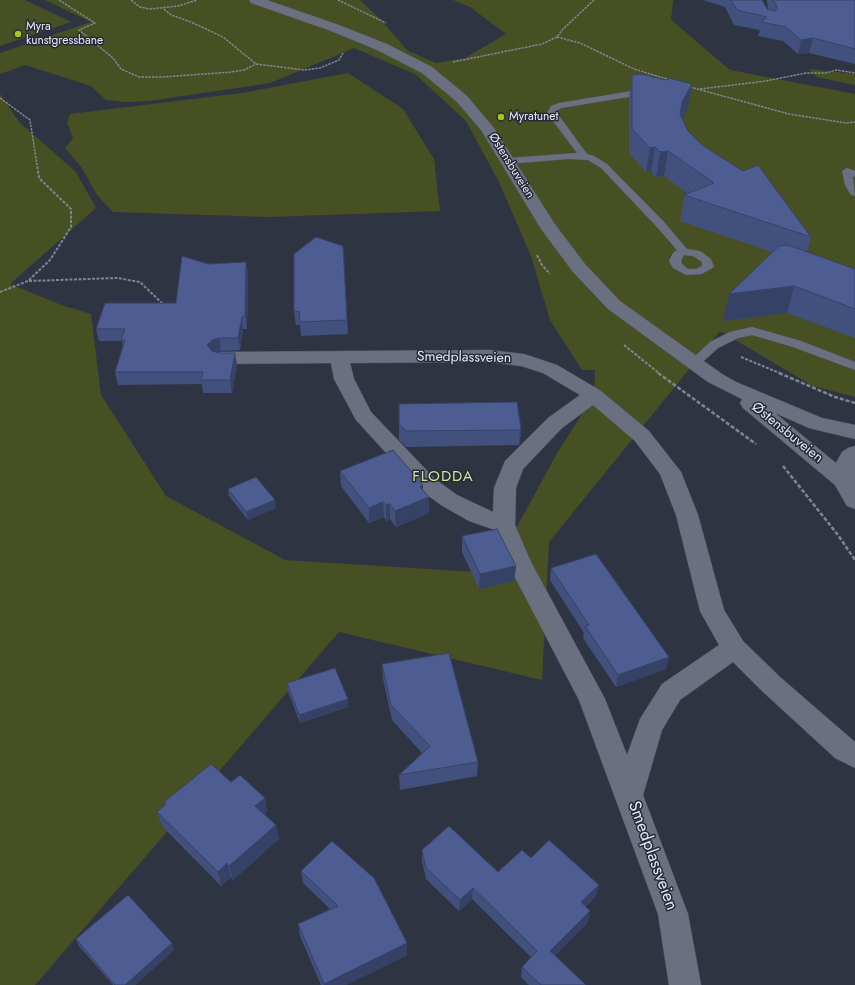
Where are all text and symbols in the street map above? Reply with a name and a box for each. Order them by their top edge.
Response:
place label: Myra kunstgressbane [26,20,103,48]
marker: Myra kunstgressbane [13,29,23,39]
place label: Myratunet [509,110,558,124]
marker: Myratunet [496,112,506,122]
street label: Østensbuveien [485,131,537,201]
street label: Smedplassveien [417,349,511,367]
street label: Østensbuveien [748,399,826,467]
district label: FLODDA [412,468,474,486]
street label: Smedplassveien [623,799,681,913]

